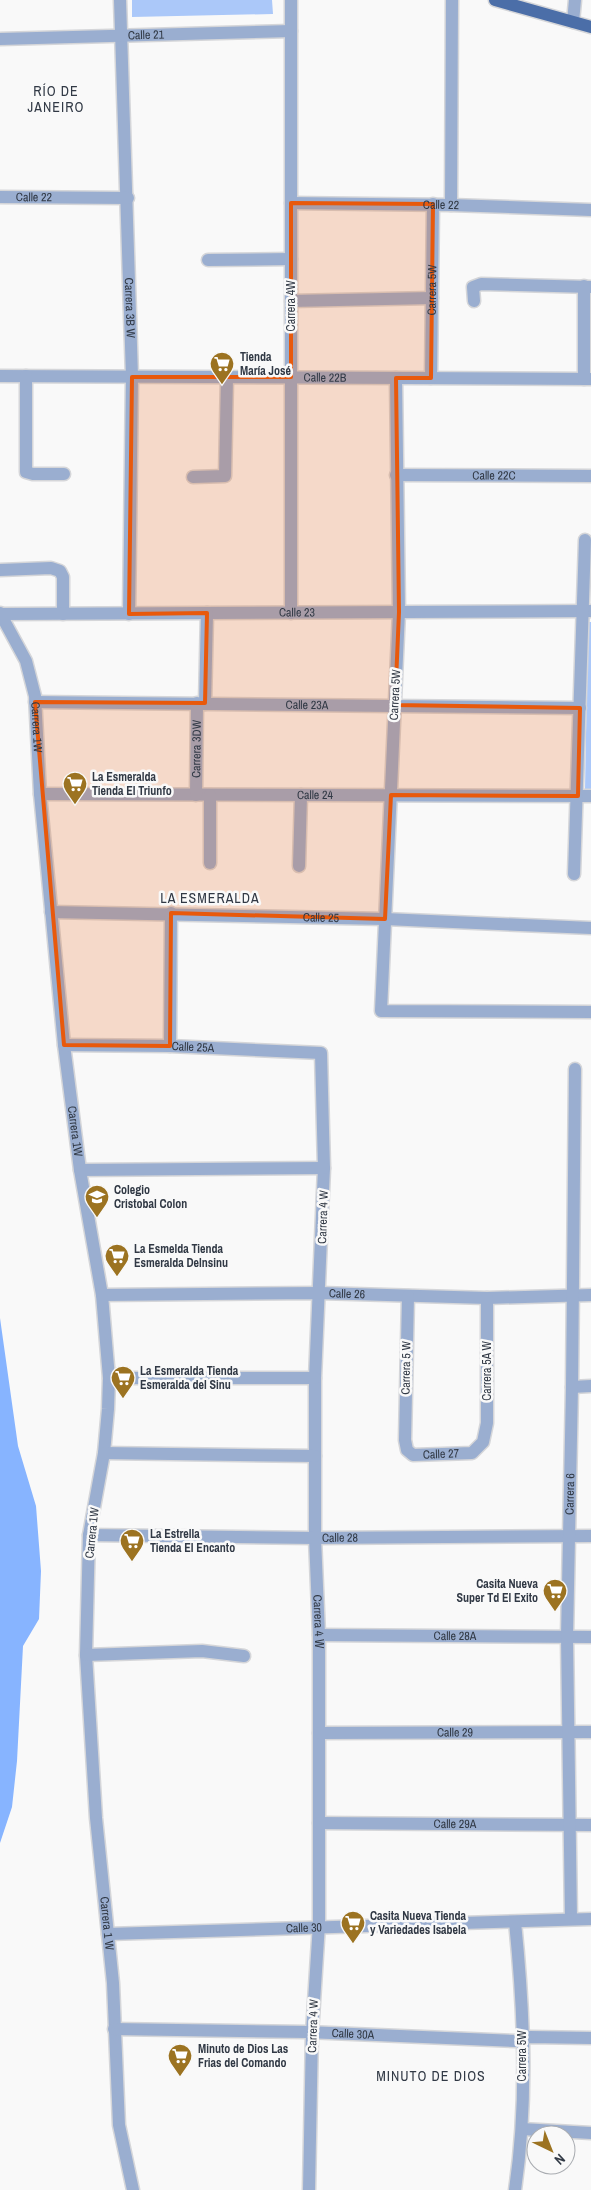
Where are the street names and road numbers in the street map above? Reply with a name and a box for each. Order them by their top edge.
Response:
street label: Calle 21 [128,26,165,43]
street label: Calle 22 [16,189,52,205]
street label: Calle 22 [423,197,459,213]
street label: Carrera 5W [424,264,440,316]
street label: Carrera 3B W [121,277,139,339]
street label: Carrera 4W [283,280,299,331]
street label: Calle 22B [304,370,347,386]
street label: Calle 22C [472,467,516,484]
street label: Calle 23 [279,604,315,621]
street label: Carrera 5W [386,668,404,721]
street label: Calle 23A [286,697,329,713]
street label: Carrera 1W [27,701,46,754]
street label: Carrera 3DW [188,719,205,778]
street label: Calle 24 [297,787,334,803]
street label: Calle 25 [303,909,340,926]
street label: Calle 25A [171,1038,215,1056]
street label: Carrera 1W [64,1105,86,1158]
street label: Carrera 4 W [314,1189,332,1244]
street label: Calle 26 [329,1285,365,1302]
street label: Carrera 5 W [398,1340,414,1395]
street label: Carrera 5A W [479,1340,495,1401]
street label: Calle 27 [423,1445,460,1463]
street label: Carrera 6 [561,1473,578,1515]
street label: Carrera 1W [81,1506,103,1559]
street label: Calle 28 [322,1530,358,1546]
street label: Carrera 4 W [309,1594,327,1649]
street label: Calle 28A [434,1628,477,1644]
street label: Calle 29 [437,1724,473,1741]
street label: Calle 29A [434,1816,477,1832]
street label: Carrera 1 W [96,1896,118,1952]
street label: Calle 30 [286,1919,322,1936]
street label: Carrera 4 W [304,1998,322,2053]
street label: Calle 30A [331,2025,375,2043]
street label: Carrera 5W [514,2030,530,2081]

